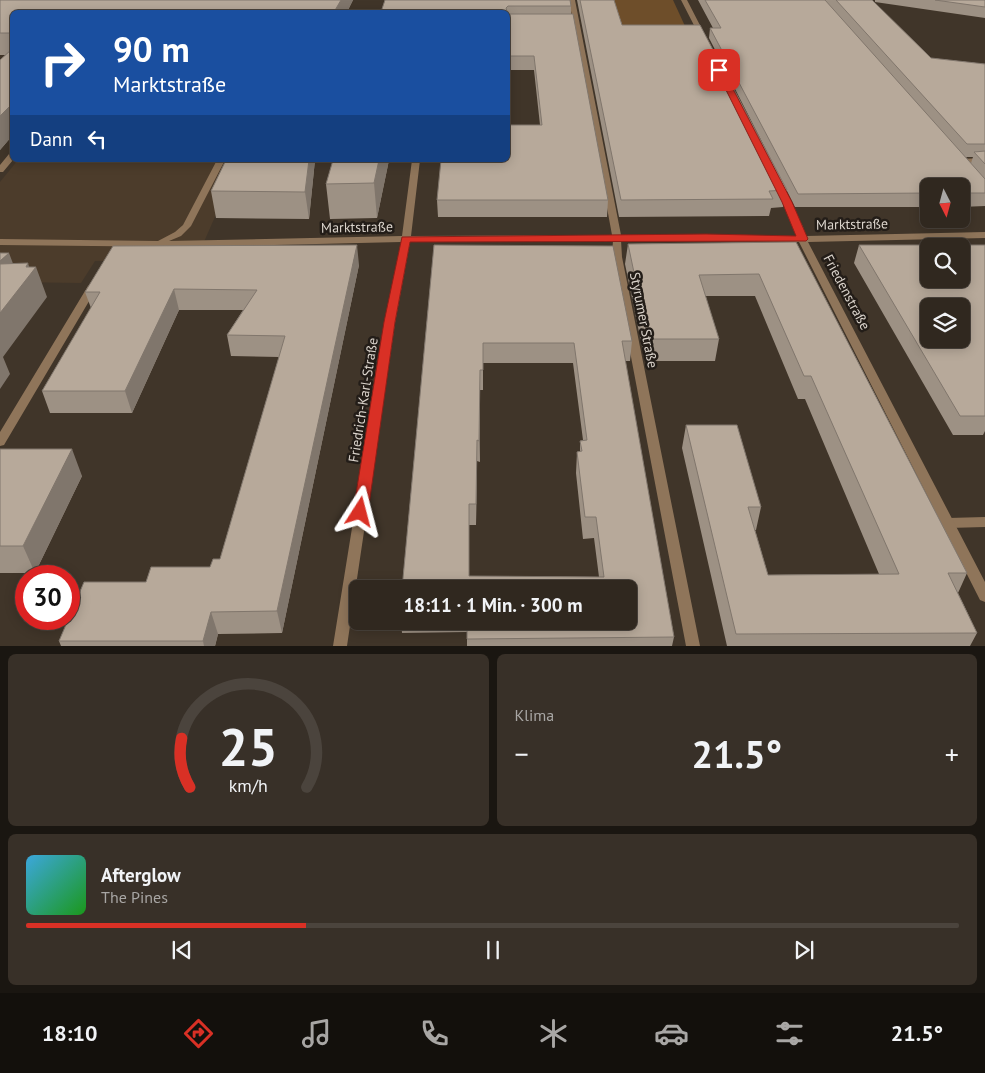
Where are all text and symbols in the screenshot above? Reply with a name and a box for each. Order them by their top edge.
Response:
text: 90 m [113,26,190,72]
icon: right [30,30,95,95]
pin [698,49,740,91]
icon: arrive [705,56,733,84]
text: Marktstraße [113,70,226,98]
icon: left [83,125,111,153]
text: Dann [30,127,73,151]
north arrow [920,178,970,228]
map controls [920,178,970,348]
street label: Marktstraße [816,214,888,234]
street label: Marktstraße [321,217,393,237]
button: search [920,238,970,288]
street label: Friedenstraße [820,251,874,333]
street label: Styrumer Straße [626,271,662,369]
button: layers [920,298,970,348]
street label: Friedrich-Karl-Straße [344,336,382,464]
position arrow [333,485,385,537]
speed limit sign: 30 [15,565,80,630]
text: 18:11 · 1 Min. · 300 m [403,593,583,617]
text: Klima [515,705,554,725]
text: 25 [219,713,278,780]
text: 21.5° [691,729,782,778]
text: − [515,735,529,772]
text: + [945,735,959,772]
text: km/h [229,774,268,797]
text: Afterglow [101,863,181,887]
text: The Pines [101,887,168,907]
icon: previous [168,936,196,964]
icon: pause [479,936,507,964]
icon: next [790,936,818,964]
icon: directions [181,1016,216,1051]
icon: music [299,1016,334,1051]
icon: phone [417,1016,452,1051]
icon: climate [536,1016,571,1051]
icon: car [654,1016,689,1051]
icon: filters [772,1016,807,1051]
text: 18:10 [42,1019,97,1047]
text: 21.5° [891,1019,943,1047]

